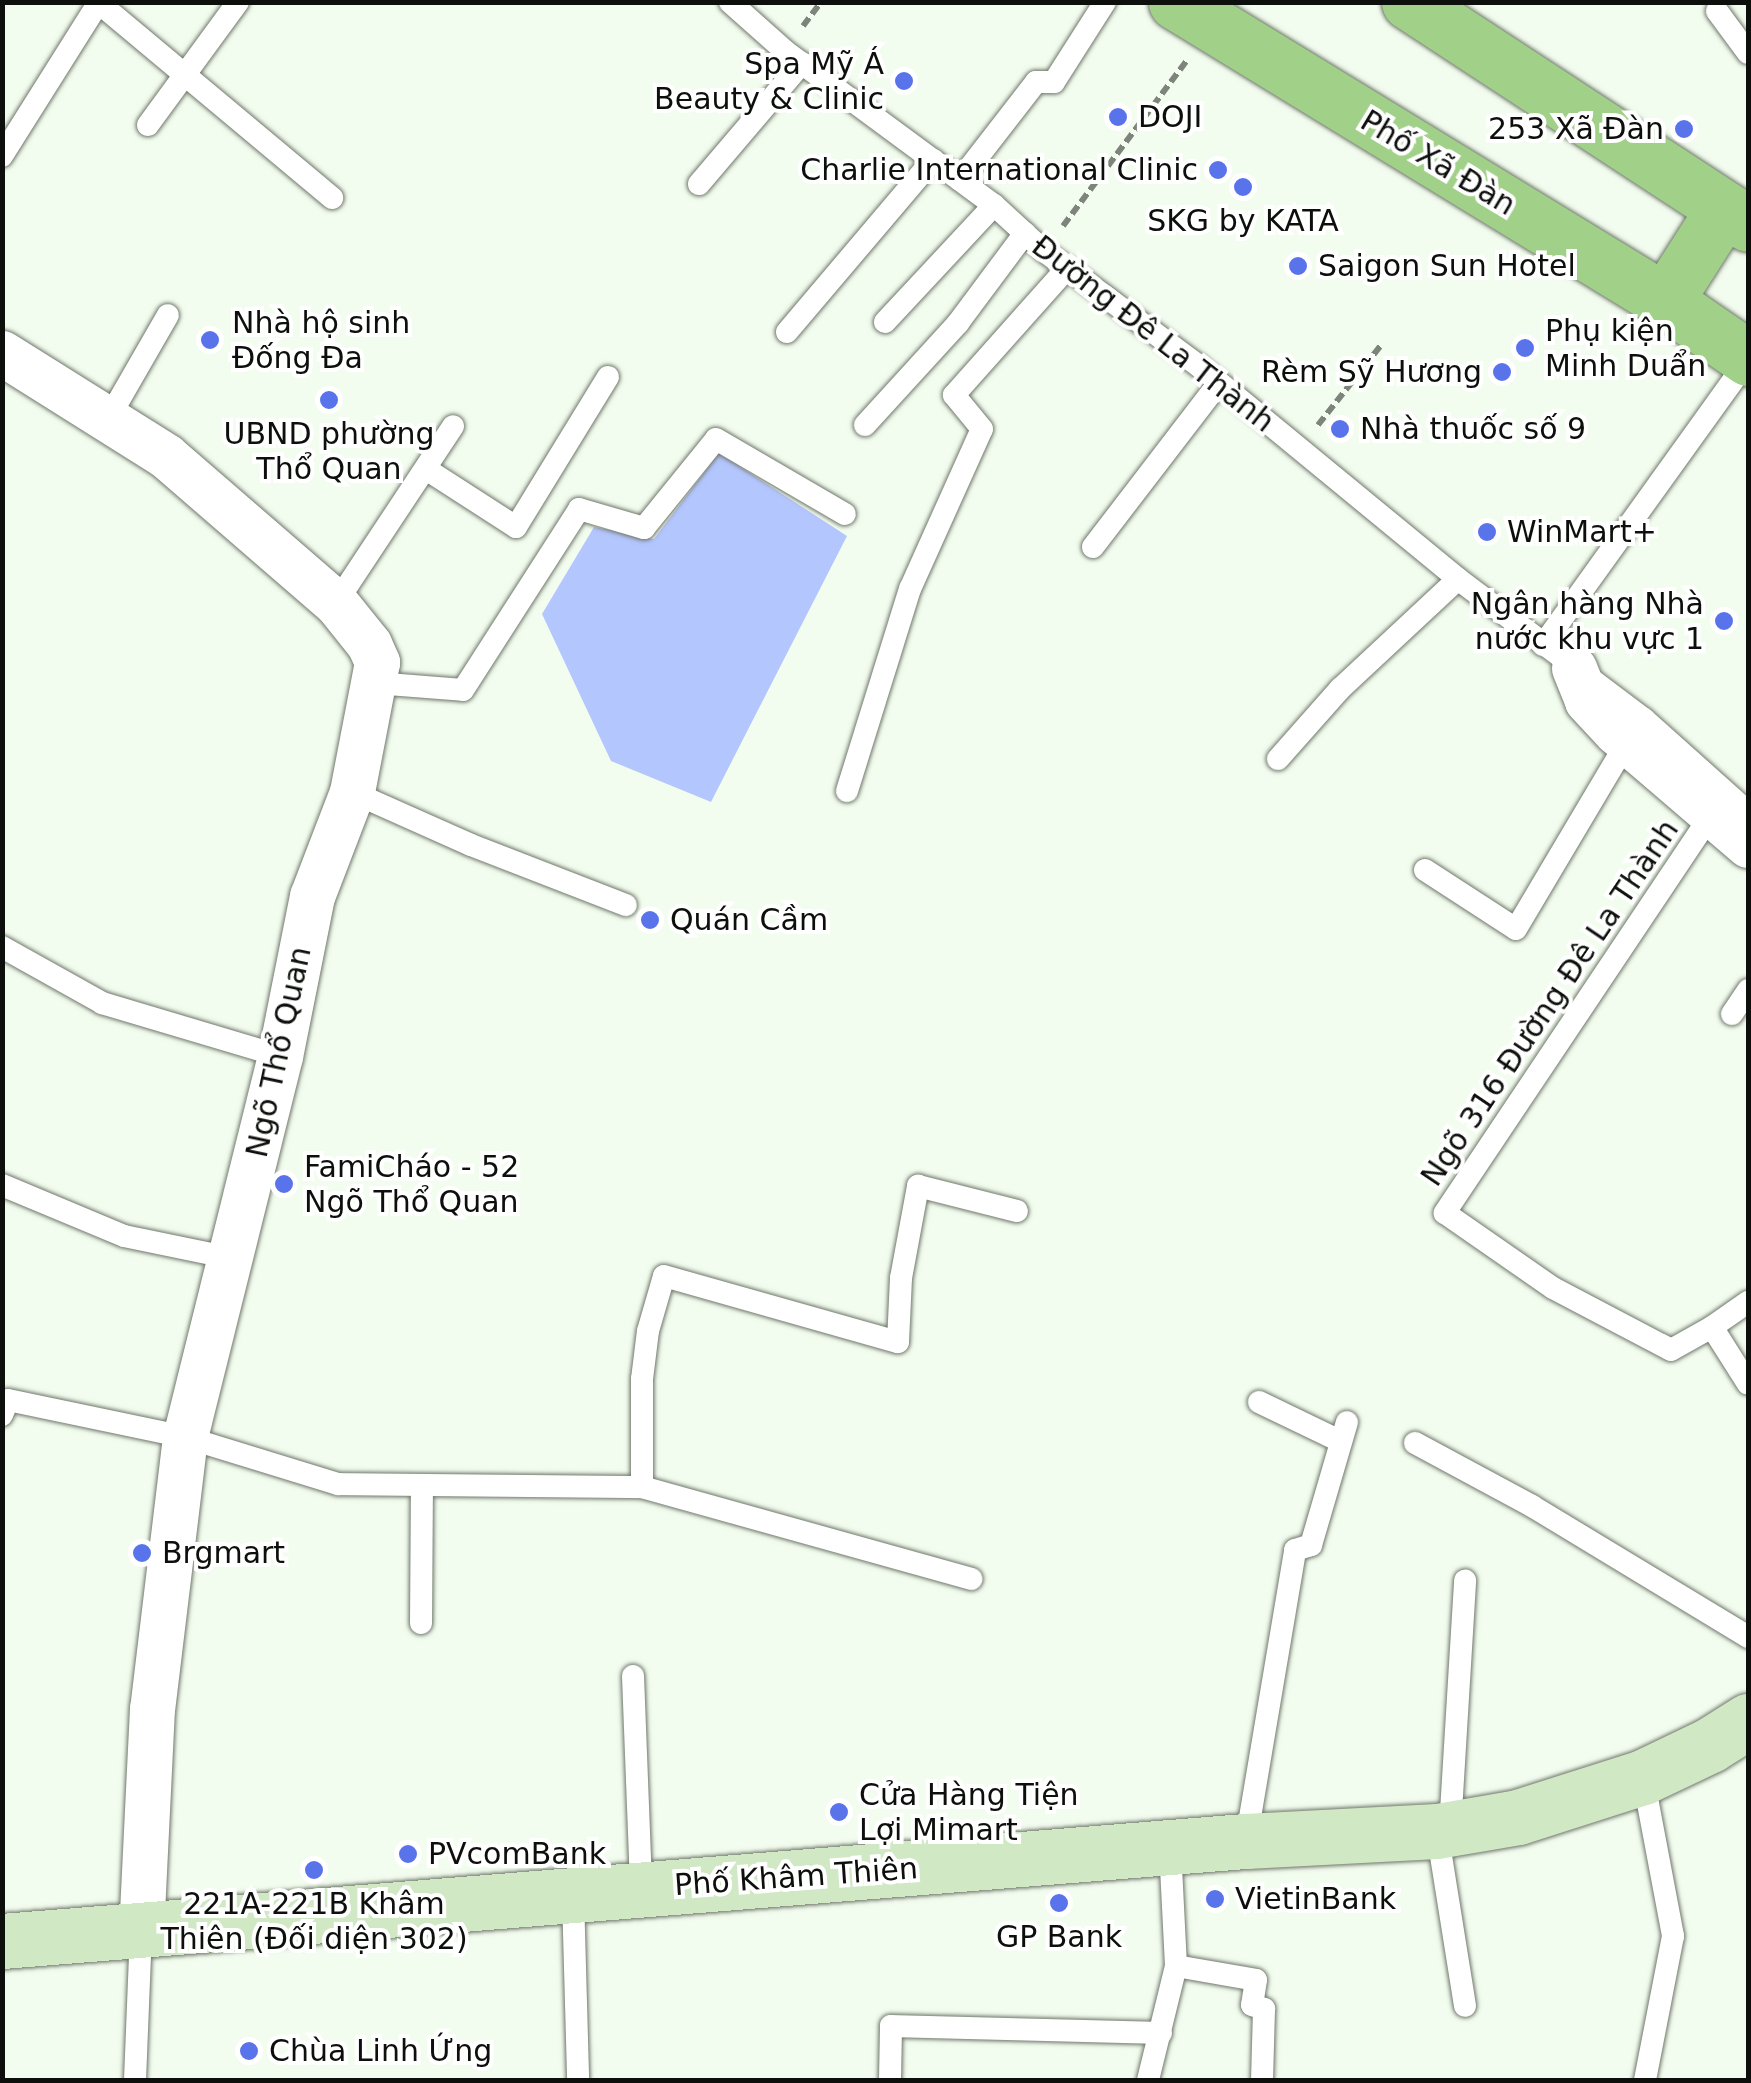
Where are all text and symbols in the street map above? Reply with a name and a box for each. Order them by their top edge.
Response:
place label: Spa Mỹ Á Beauty & Clinic [654,46,884,116]
marker: Spa Mỹ Á Beauty & Clinic [893,70,915,92]
place label: DOJI [1138,99,1202,135]
street label: Phố Xã Đàn [1354,103,1522,223]
marker: DOJI [1107,106,1129,128]
place label: 253 Xã Đàn [1488,111,1664,147]
marker: 253 Xã Đàn [1673,118,1695,140]
place label: Charlie International Clinic [800,152,1198,188]
marker: Charlie International Clinic [1207,159,1229,181]
marker: SKG by KATA [1232,176,1254,198]
place label: SKG by KATA [1147,203,1339,239]
street label: Đường Đê La Thành [1025,228,1281,440]
place label: Saigon Sun Hotel [1318,248,1576,284]
marker: Saigon Sun Hotel [1287,255,1309,277]
place label: Nhà hộ sinh Đống Đa [232,305,410,376]
place label: Phụ kiện Minh Duẩn [1545,313,1706,384]
marker: Nhà hộ sinh Đống Đa [197,327,223,353]
marker: Phụ kiện Minh Duẩn [1514,337,1536,359]
place label: Rèm Sỹ Hương [1261,354,1482,390]
marker: Rèm Sỹ Hương [1491,361,1513,383]
marker: UBND phường Thổ Quan [318,389,340,411]
place label: Nhà thuốc số 9 [1360,411,1586,447]
place label: UBND phường Thổ Quan [223,416,435,486]
marker: Nhà thuốc số 9 [1329,418,1351,440]
place label: WinMart+ [1507,514,1657,550]
marker: WinMart+ [1476,521,1498,543]
place label: Ngân hàng Nhà nước khu vực 1 [1471,586,1704,656]
marker: Ngân hàng Nhà nước khu vực 1 [1713,610,1735,632]
street label: Ngõ 316 Đường Đê La Thành [1414,813,1686,1193]
place label: Quán Cầm [670,902,828,938]
marker: Quán Cầm [639,909,661,931]
street label: Ngõ Thổ Quan [239,943,319,1161]
place label: FamiCháo - 52 Ngõ Thổ Quan [304,1149,519,1220]
marker: FamiCháo - 52 Ngõ Thổ Quan [273,1173,295,1195]
place label: Brgmart [162,1535,285,1571]
marker: Brgmart [131,1542,153,1564]
place label: Cửa Hàng Tiện Lợi Mimart [859,1777,1079,1848]
marker: Cửa Hàng Tiện Lợi Mimart [828,1801,850,1823]
place label: PVcomBank [428,1836,606,1872]
marker: PVcomBank [397,1843,419,1865]
street label: Phố Khâm Thiên [673,1851,919,1903]
marker: 221A-221B Khâm Thiên (Đối diện 302) [303,1859,325,1881]
place label: VietinBank [1235,1881,1396,1917]
place label: 221A-221B Khâm Thiên (Đối diện 302) [160,1886,468,1956]
marker: VietinBank [1204,1888,1226,1910]
marker: GP Bank [1048,1892,1070,1914]
place label: GP Bank [996,1919,1122,1955]
place label: Chùa Linh Ứng [269,2033,492,2069]
marker: Chùa Linh Ứng [238,2040,260,2062]

